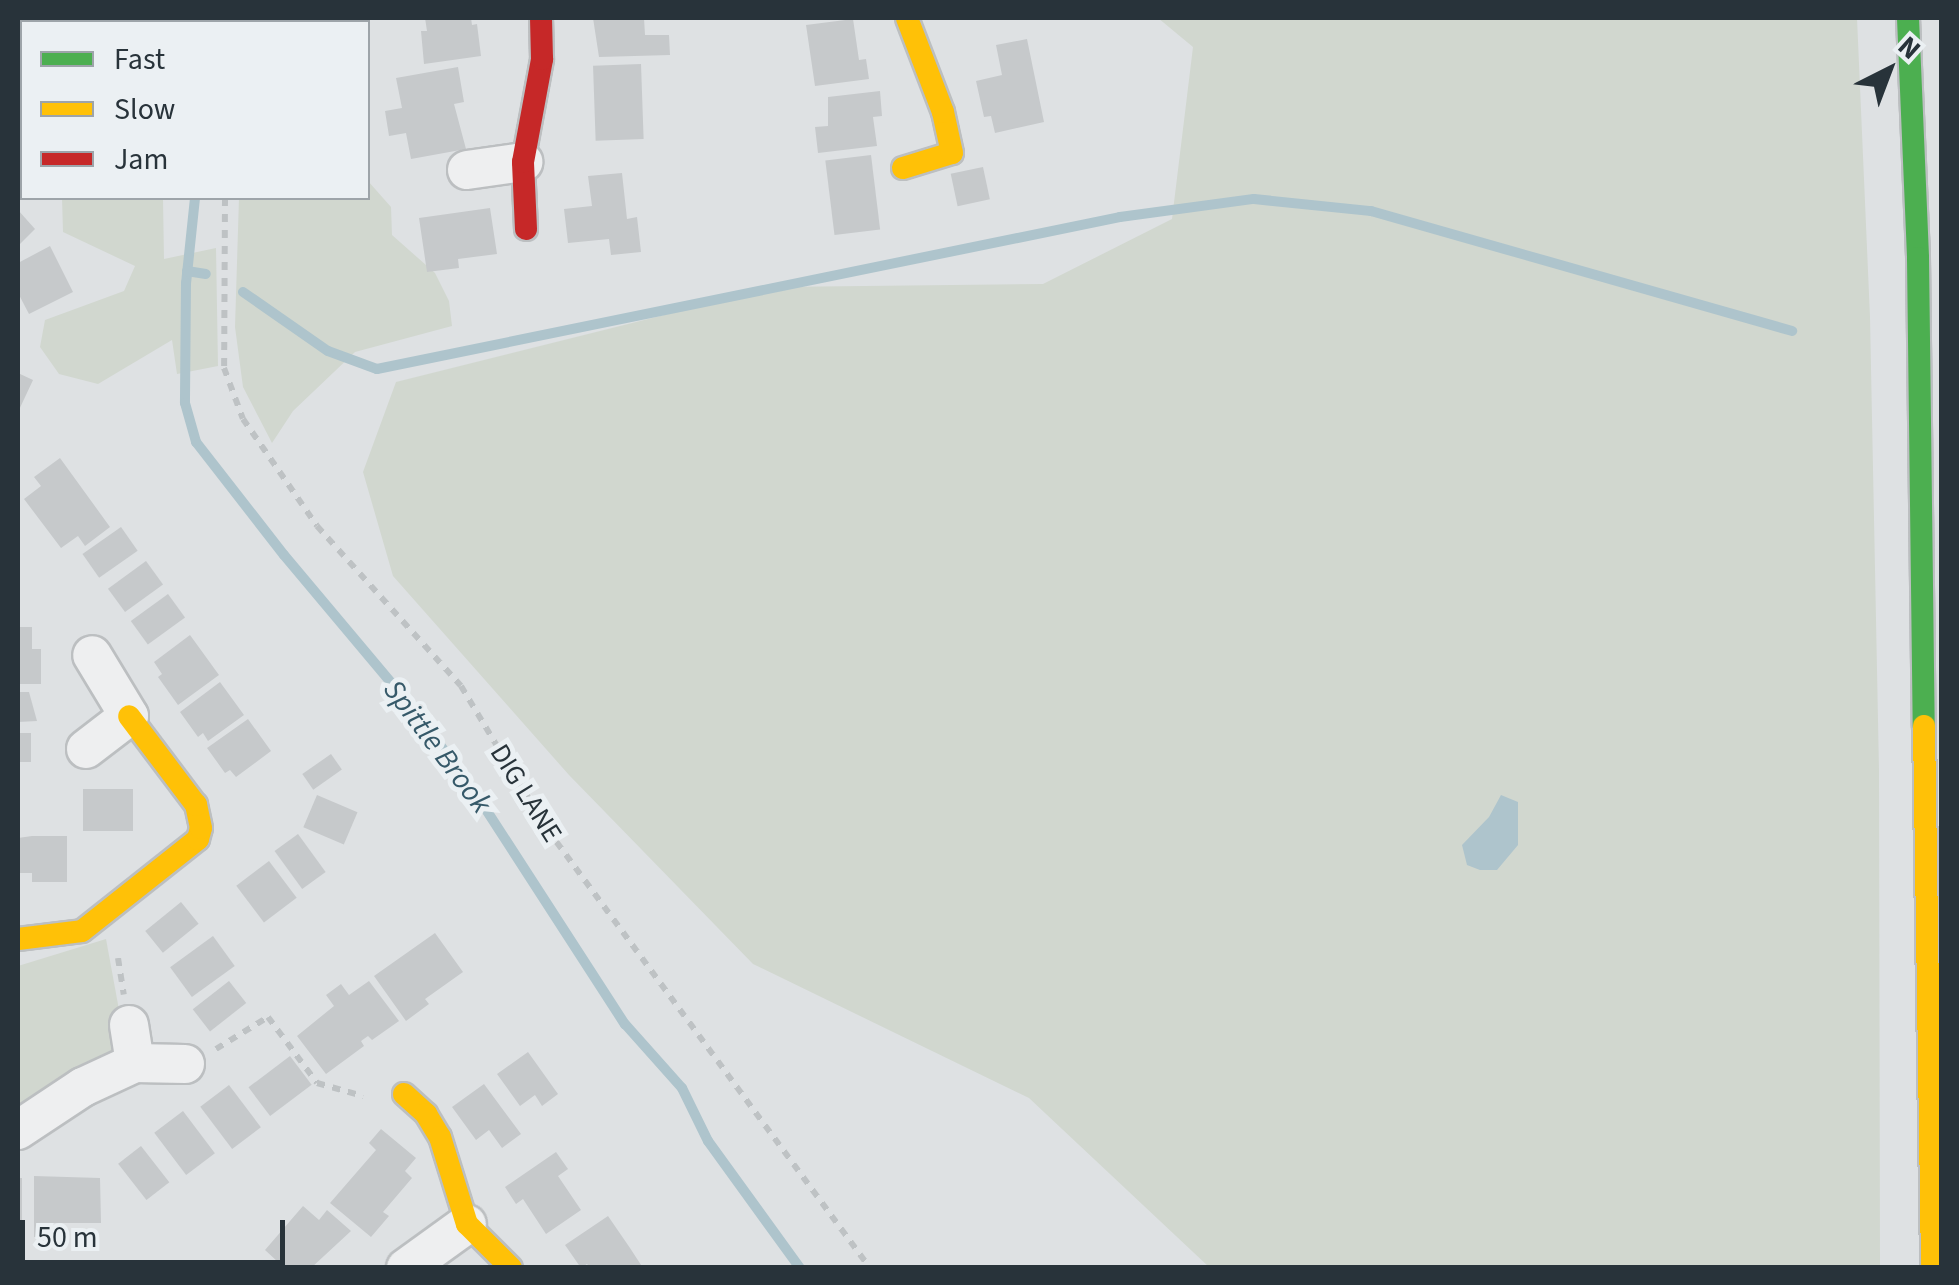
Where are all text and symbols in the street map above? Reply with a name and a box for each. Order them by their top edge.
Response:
legend [20,20,370,200]
north arrow [1839,20,1939,120]
text: N [1889,27,1929,69]
text: Fast [114,38,165,81]
text: Slow [114,88,175,131]
text: Jam [114,138,168,181]
water label: Spittle Brook [375,673,499,821]
street label: DIG LANE [483,738,569,848]
scale bar [25,1200,290,1262]
text: 50 m [37,1216,98,1259]

